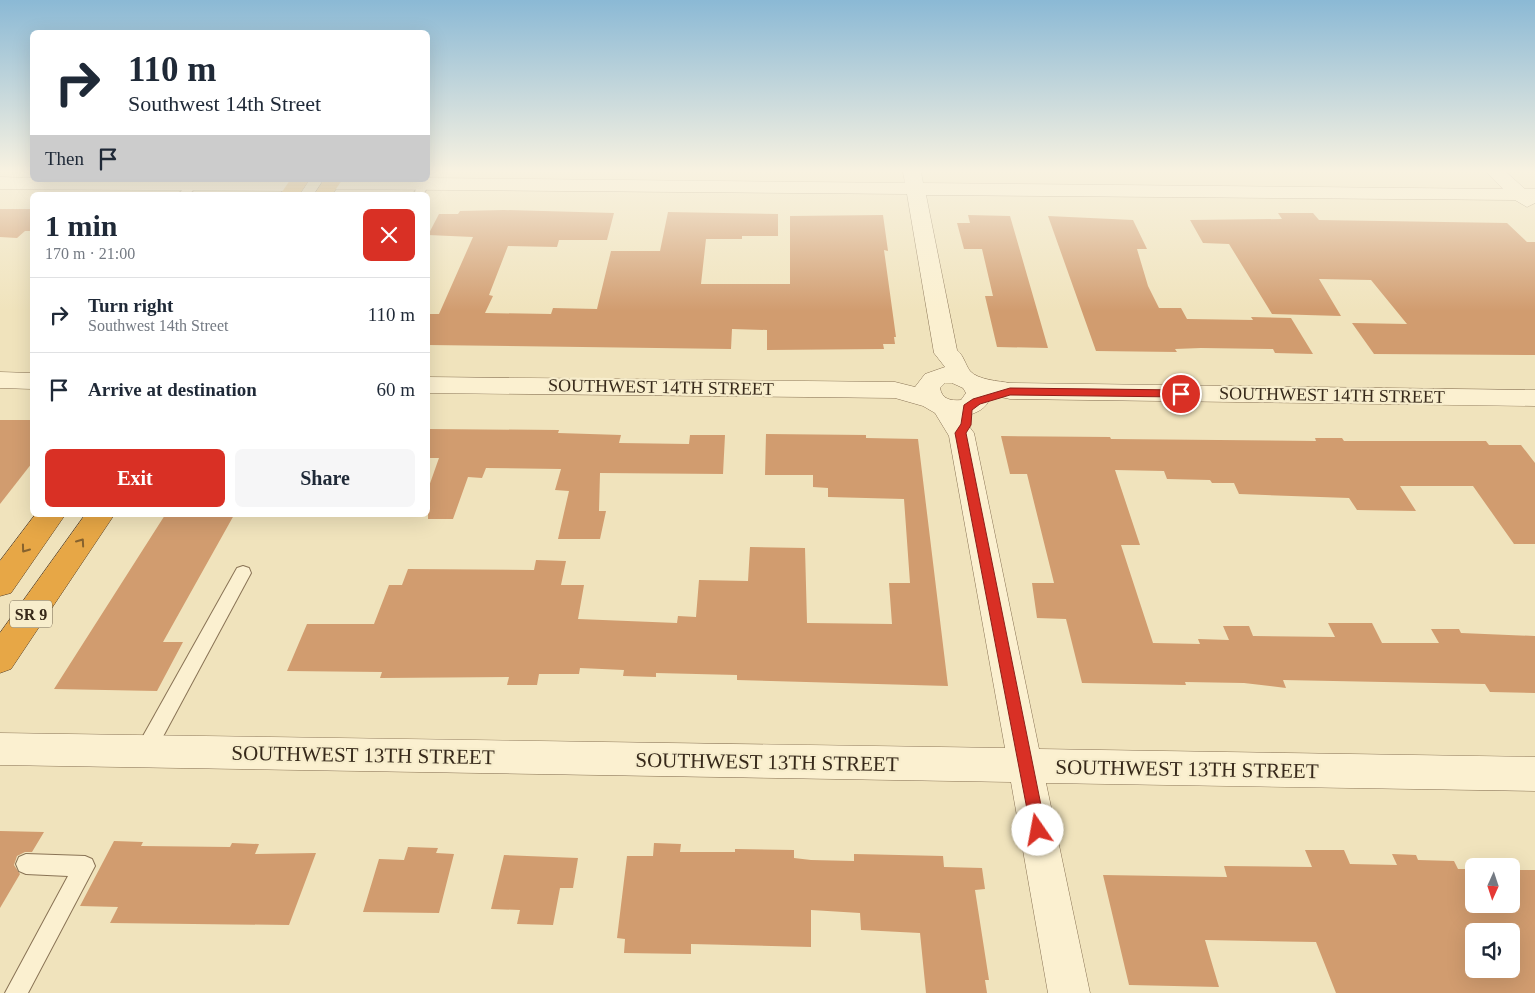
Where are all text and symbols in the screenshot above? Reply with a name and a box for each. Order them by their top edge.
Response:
icon: right [45,50,110,115]
text: 110 m [128,50,216,89]
text: Southwest 14th Street [128,91,321,116]
icon: arrive [94,145,122,173]
text: Then [45,148,84,169]
text: 1 min [45,209,118,242]
button: close [363,209,415,261]
text: 170 m · 21:00 [45,245,135,262]
text: Turn right [88,295,173,316]
icon: right [45,301,73,329]
text: 110 m [368,304,415,325]
text: Southwest 14th Street [88,317,228,334]
pin [1160,373,1202,415]
street label: SOUTHWEST 14TH STREET [548,375,774,399]
icon: arrive [45,376,73,404]
text: Arrive at destination [88,379,257,400]
text: 60 m [376,379,415,400]
icon: arrive [1167,380,1195,408]
street label: SOUTHWEST 14TH STREET [1219,383,1445,407]
button: Exit [45,449,225,507]
button: Share [235,449,415,507]
one-way arrow [75,538,84,547]
one-way arrow [23,543,31,552]
road number: SR 9 [10,600,52,628]
street label: SOUTHWEST 13TH STREET [231,741,495,769]
street label: SOUTHWEST 13TH STREET [635,748,899,776]
street label: SOUTHWEST 13TH STREET [1055,755,1319,783]
position arrow [1011,803,1063,855]
north arrow [1465,858,1520,912]
map controls [1465,858,1520,978]
button: sound [1465,923,1520,978]

